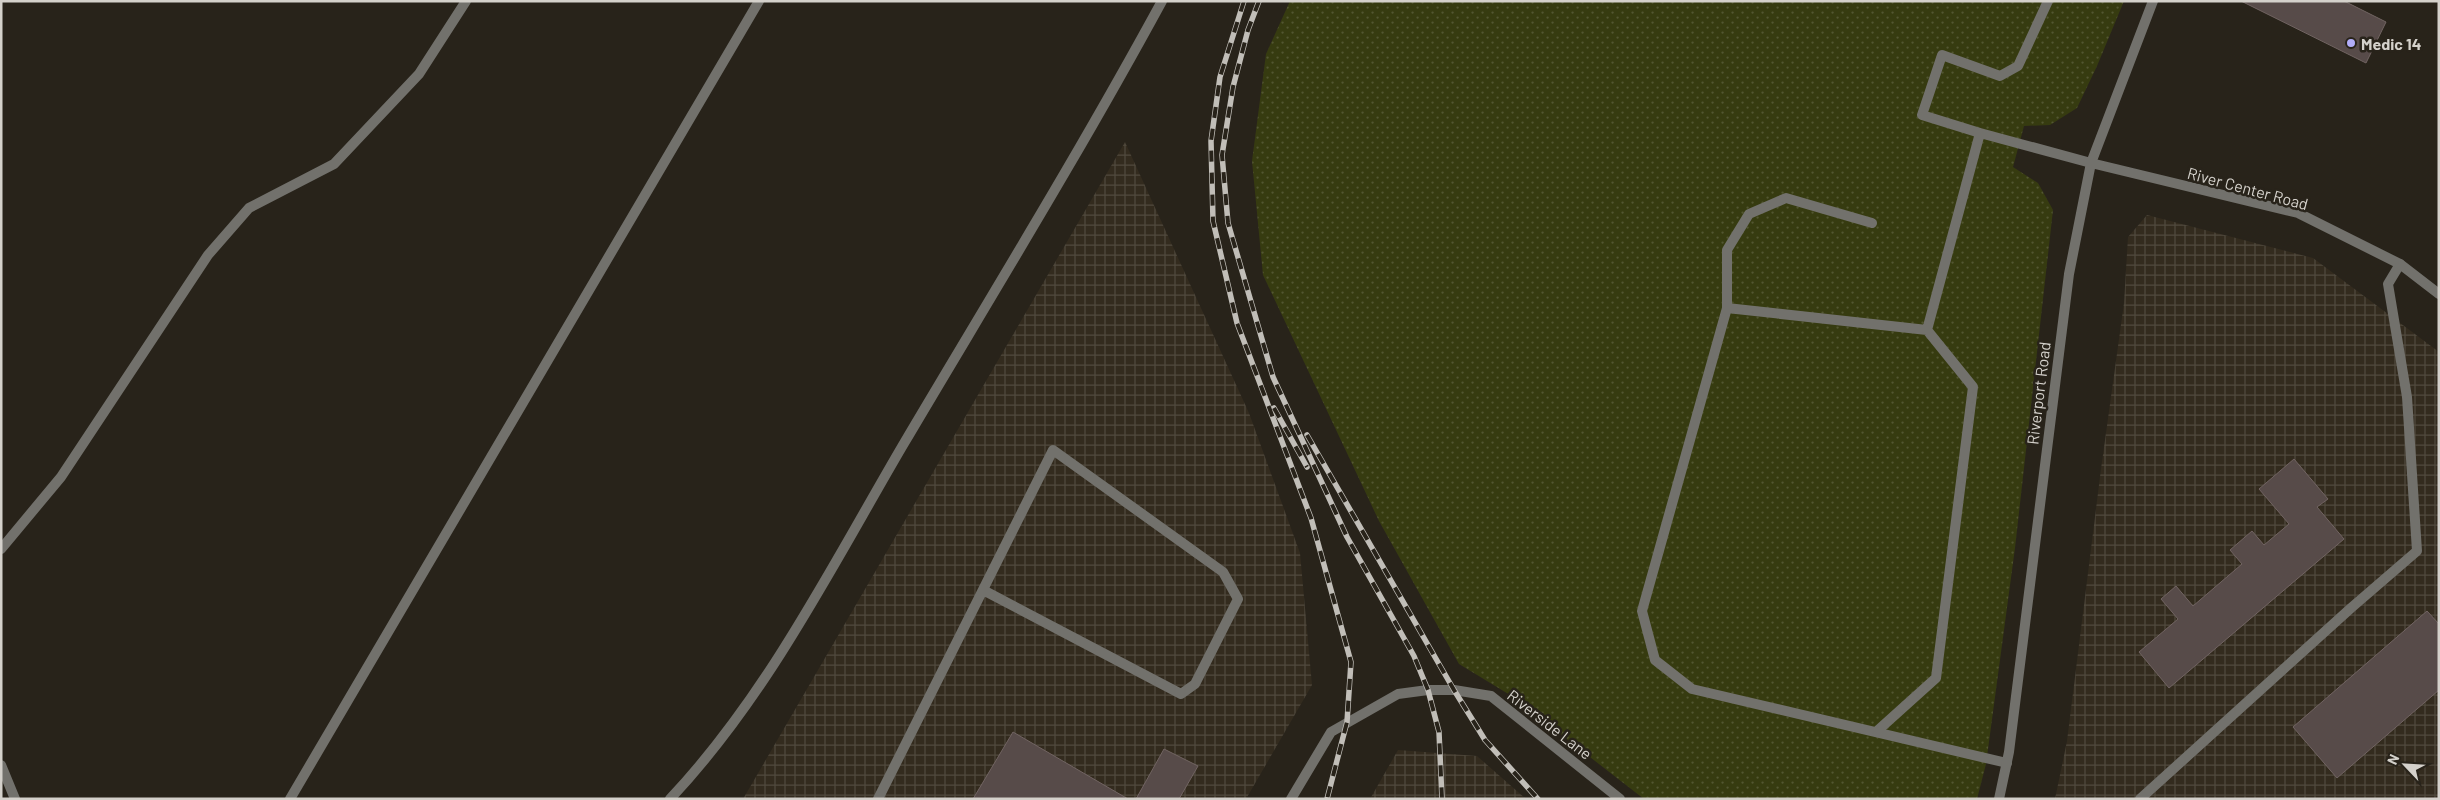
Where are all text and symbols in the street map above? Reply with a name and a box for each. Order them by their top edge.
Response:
place label: Medic 14 [2361,34,2421,53]
marker: Medic 14 [2345,37,2357,49]
street label: River Center Road [2186,163,2310,213]
street label: Riverport Road [2022,341,2054,445]
street label: Riverside Lane [1504,685,1596,763]
north arrow [2380,740,2430,790]
text: N [2383,751,2402,767]

